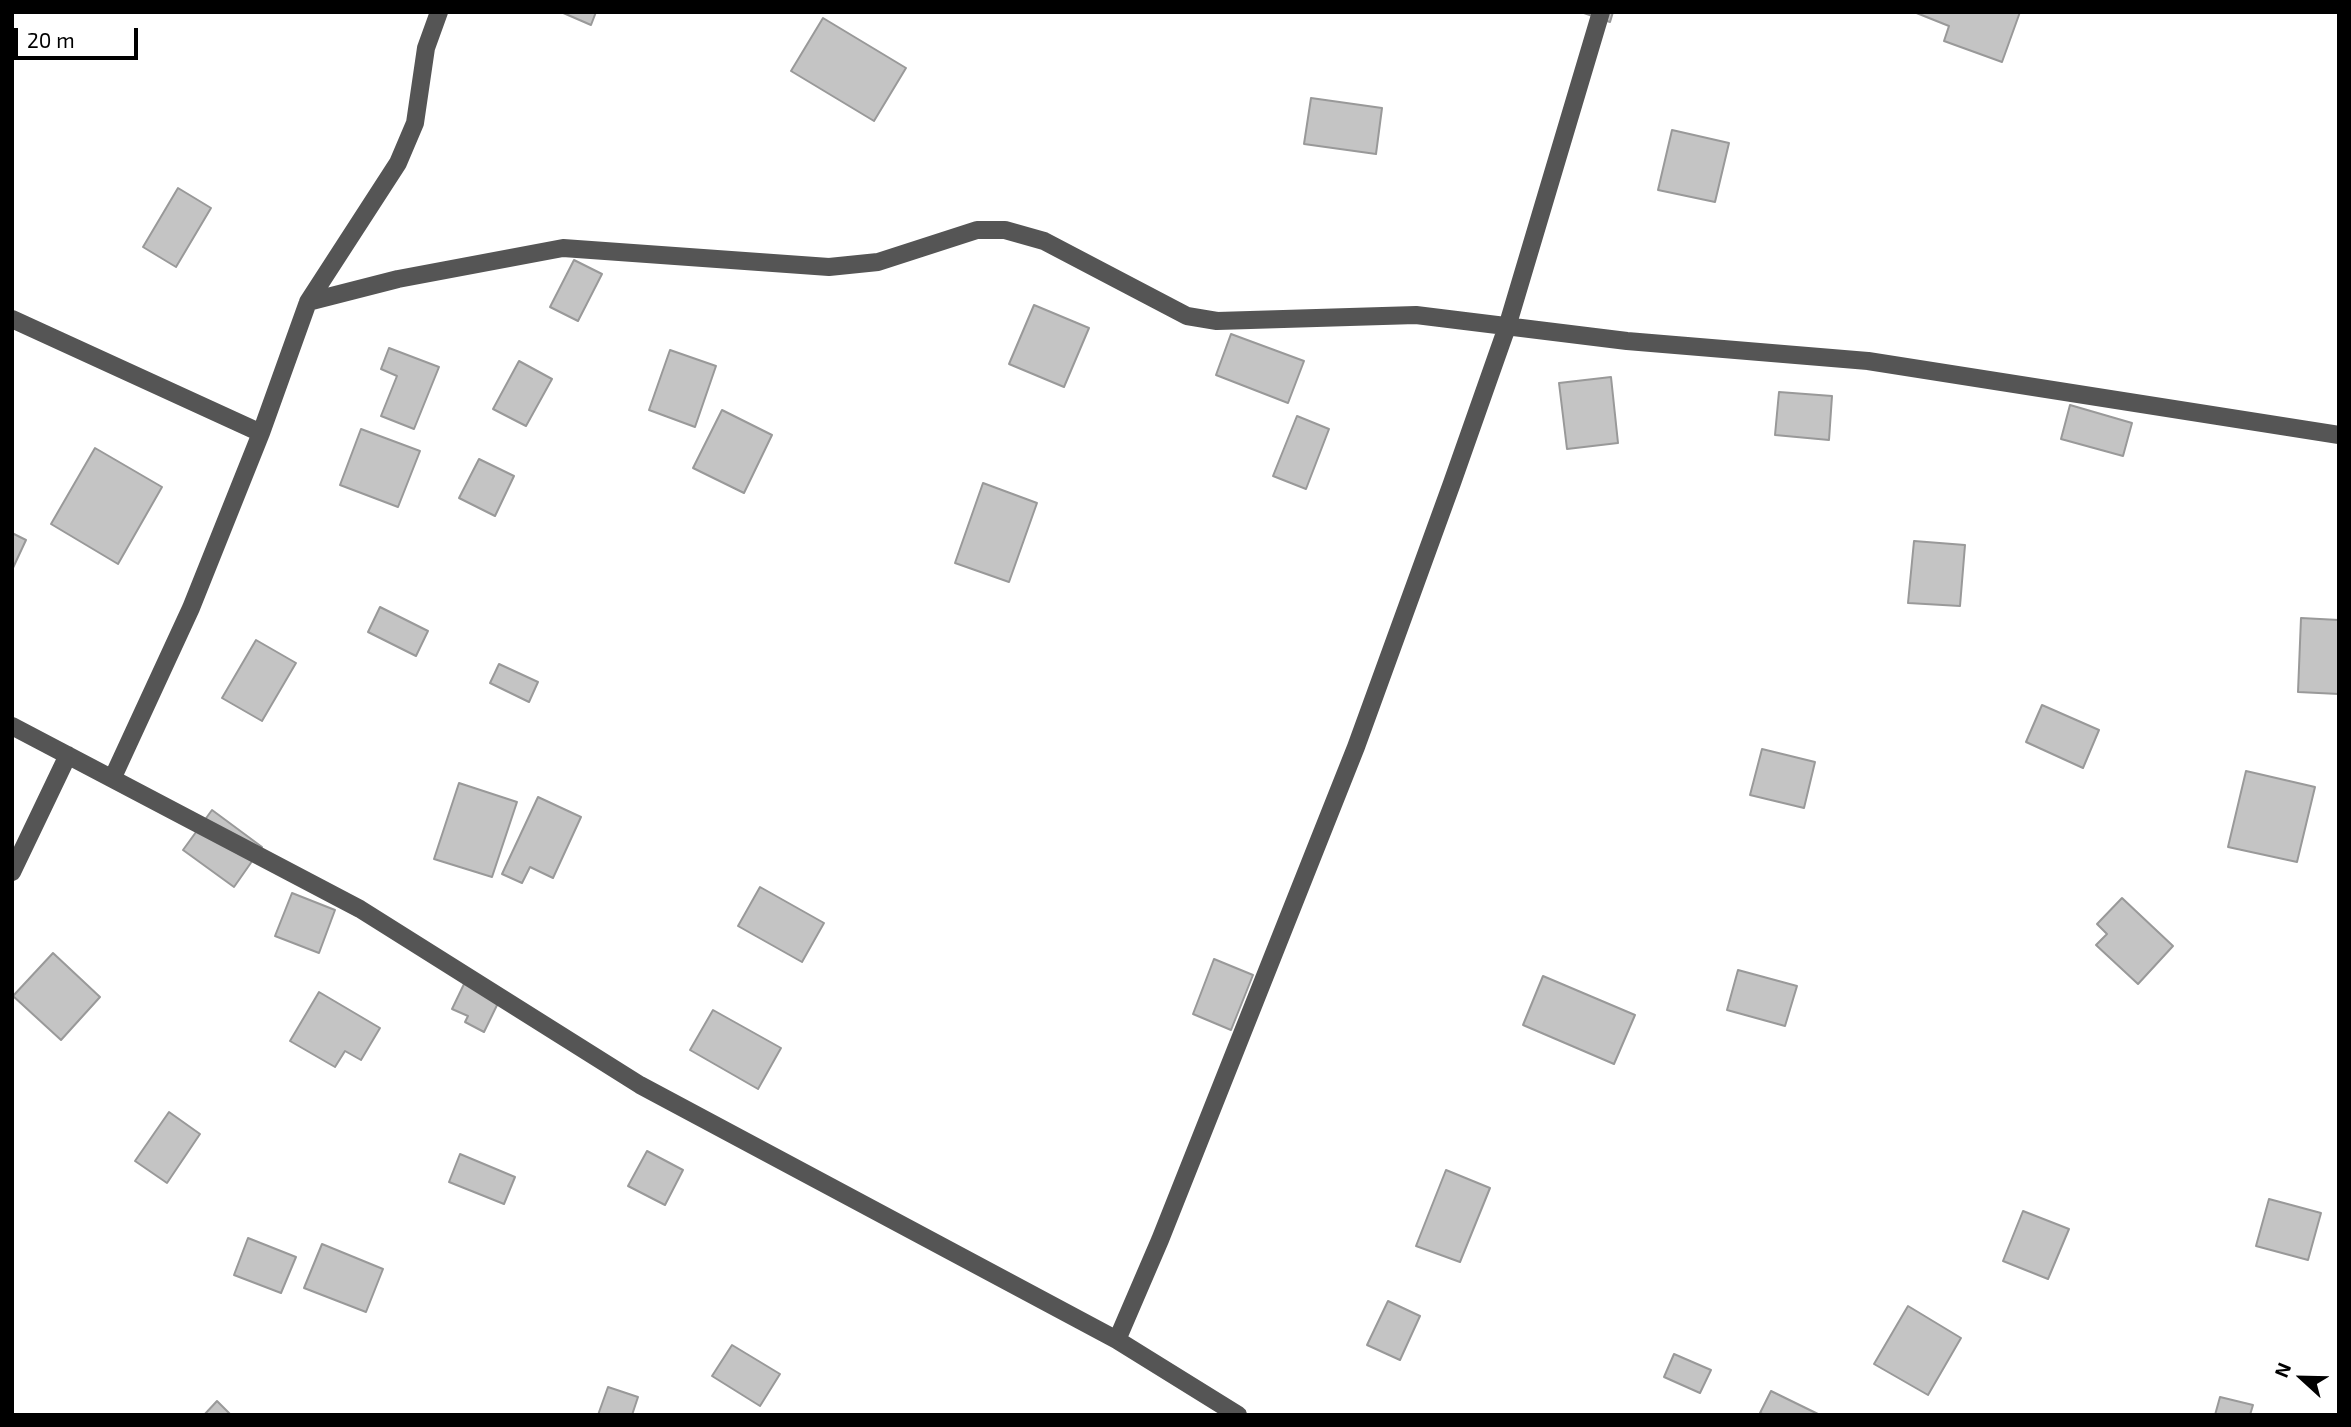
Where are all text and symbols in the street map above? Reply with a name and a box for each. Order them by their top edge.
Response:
scale bar [18,14,142,58]
text: 20 m [27,27,75,52]
north arrow [2267,1343,2337,1413]
text: N [2269,1359,2295,1381]

